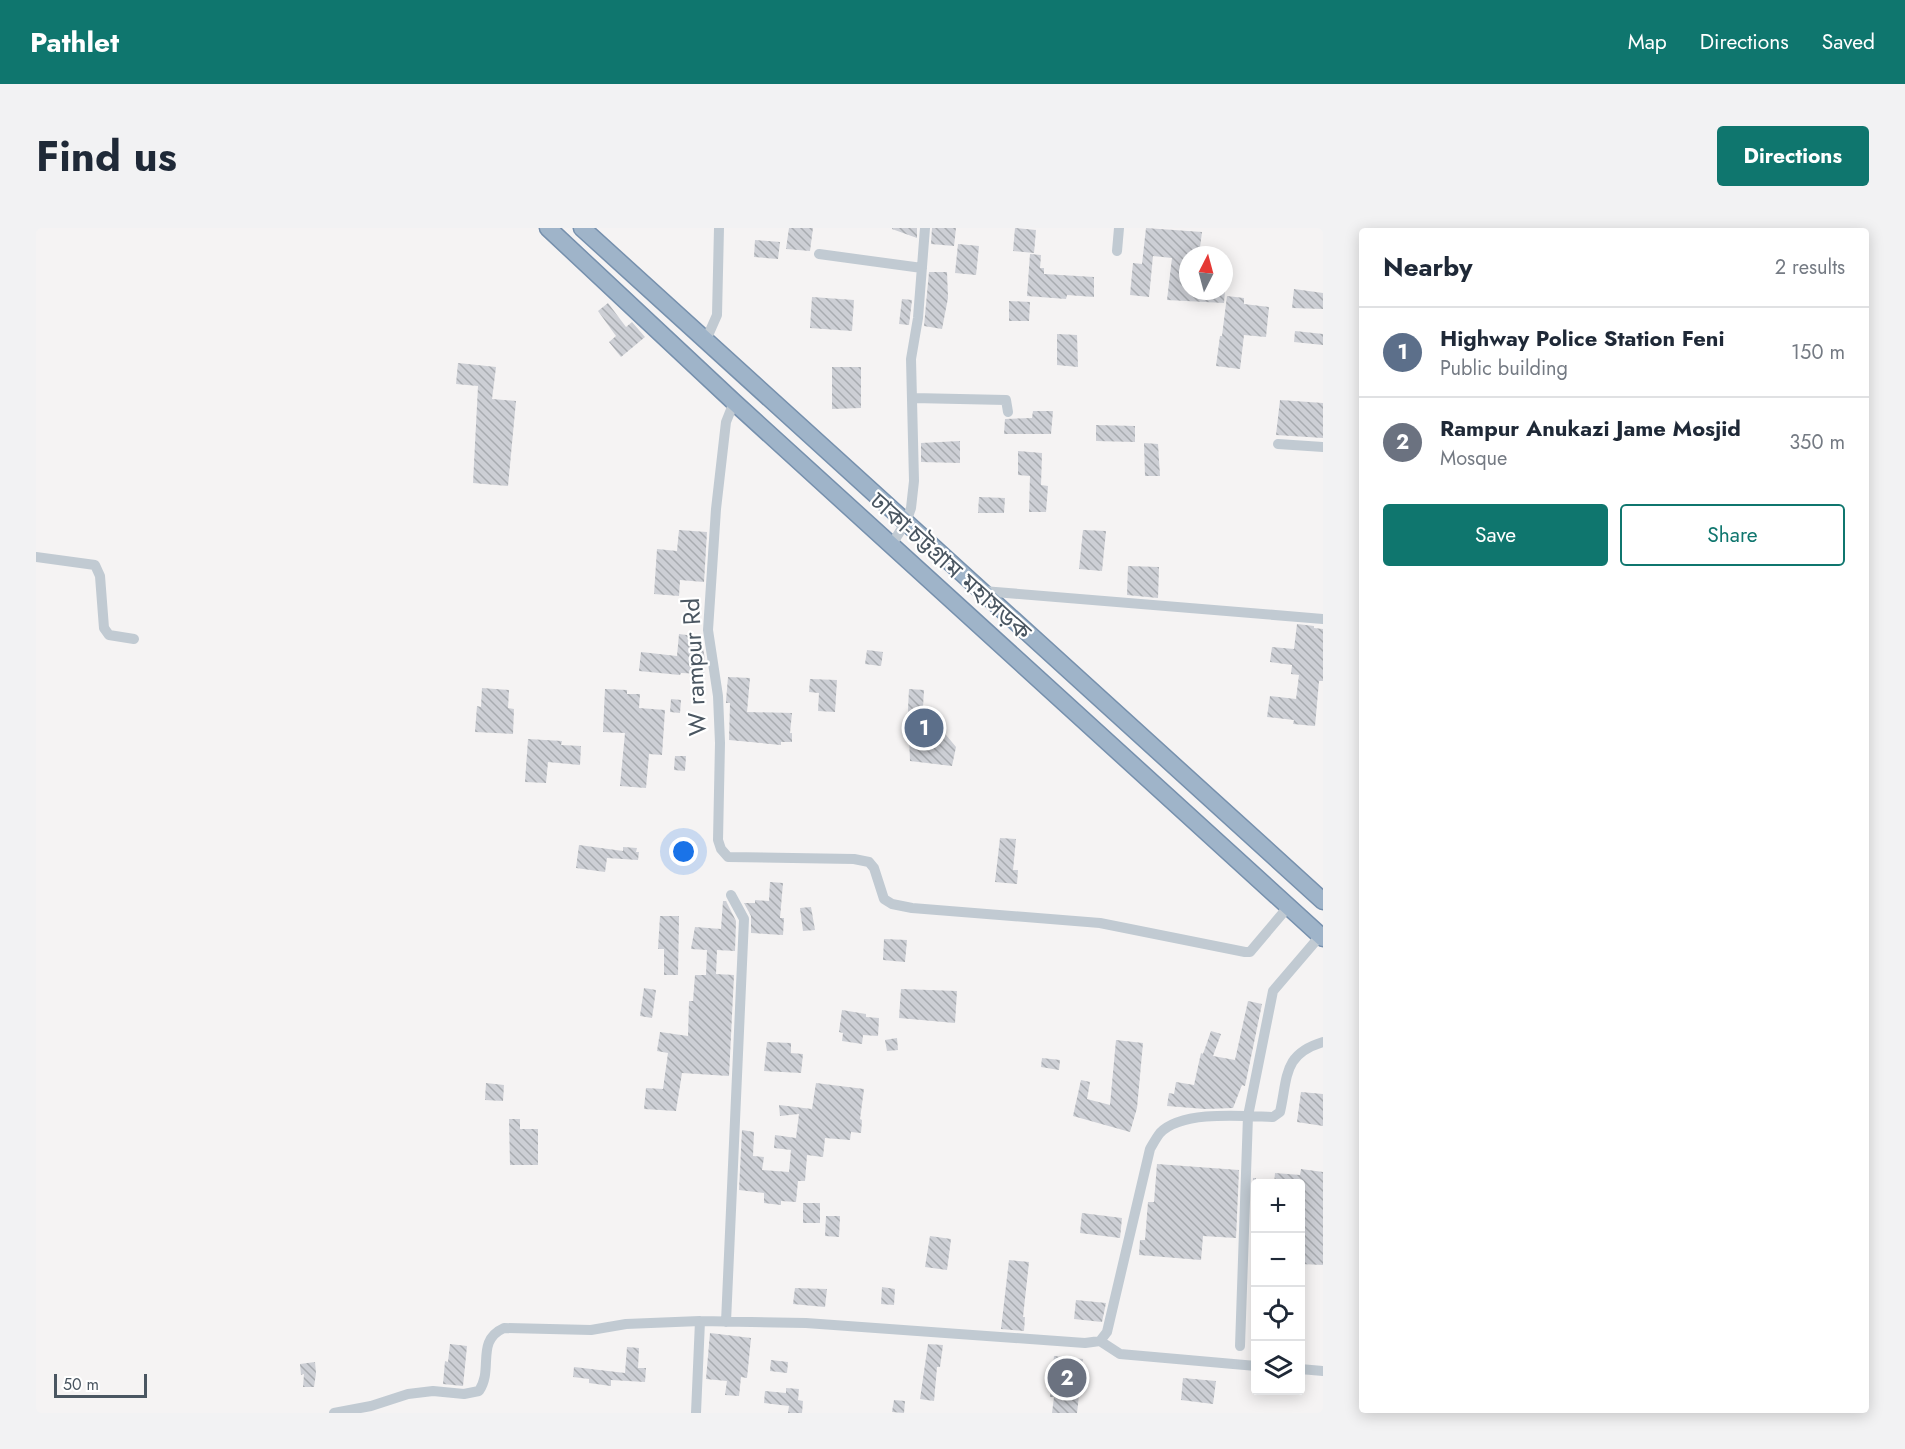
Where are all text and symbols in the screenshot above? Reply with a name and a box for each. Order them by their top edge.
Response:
text: Pathlet [30,22,119,63]
text: Map [1628,27,1667,57]
text: Directions [1700,27,1789,57]
text: Saved [1822,27,1875,57]
text: Find us [36,126,177,187]
button: Directions [1717,126,1869,186]
north arrow [1179,246,1233,300]
text: Nearby [1383,248,1472,286]
text: 2 results [1775,253,1845,282]
text: Highway Police Station Feni [1440,322,1725,354]
text: 1 [1397,338,1408,367]
text: 150 m [1791,338,1845,367]
text: Public building [1440,354,1568,383]
text: Rampur Anukazi Jame Mosjid [1440,412,1741,444]
text: 2 [1396,428,1409,457]
text: 350 m [1789,428,1845,457]
text: Mosque [1440,444,1507,473]
street label: ঢাকা-চট্টগ্রাম মহাসড়ক [862,483,1040,649]
button: Save [1383,504,1608,566]
button: Share [1620,504,1845,566]
street label: W rampur Rd [673,597,715,737]
pin: 1 [904,706,944,750]
your location [669,837,698,866]
map controls [1251,1179,1305,1395]
button: + [1251,1179,1305,1233]
button: − [1251,1233,1305,1287]
button: locate [1251,1287,1305,1341]
button: layers [1251,1341,1305,1395]
pin: 2 [1048,1356,1086,1400]
scale bar [54,1371,147,1398]
text: 50 m [63,1373,99,1396]

